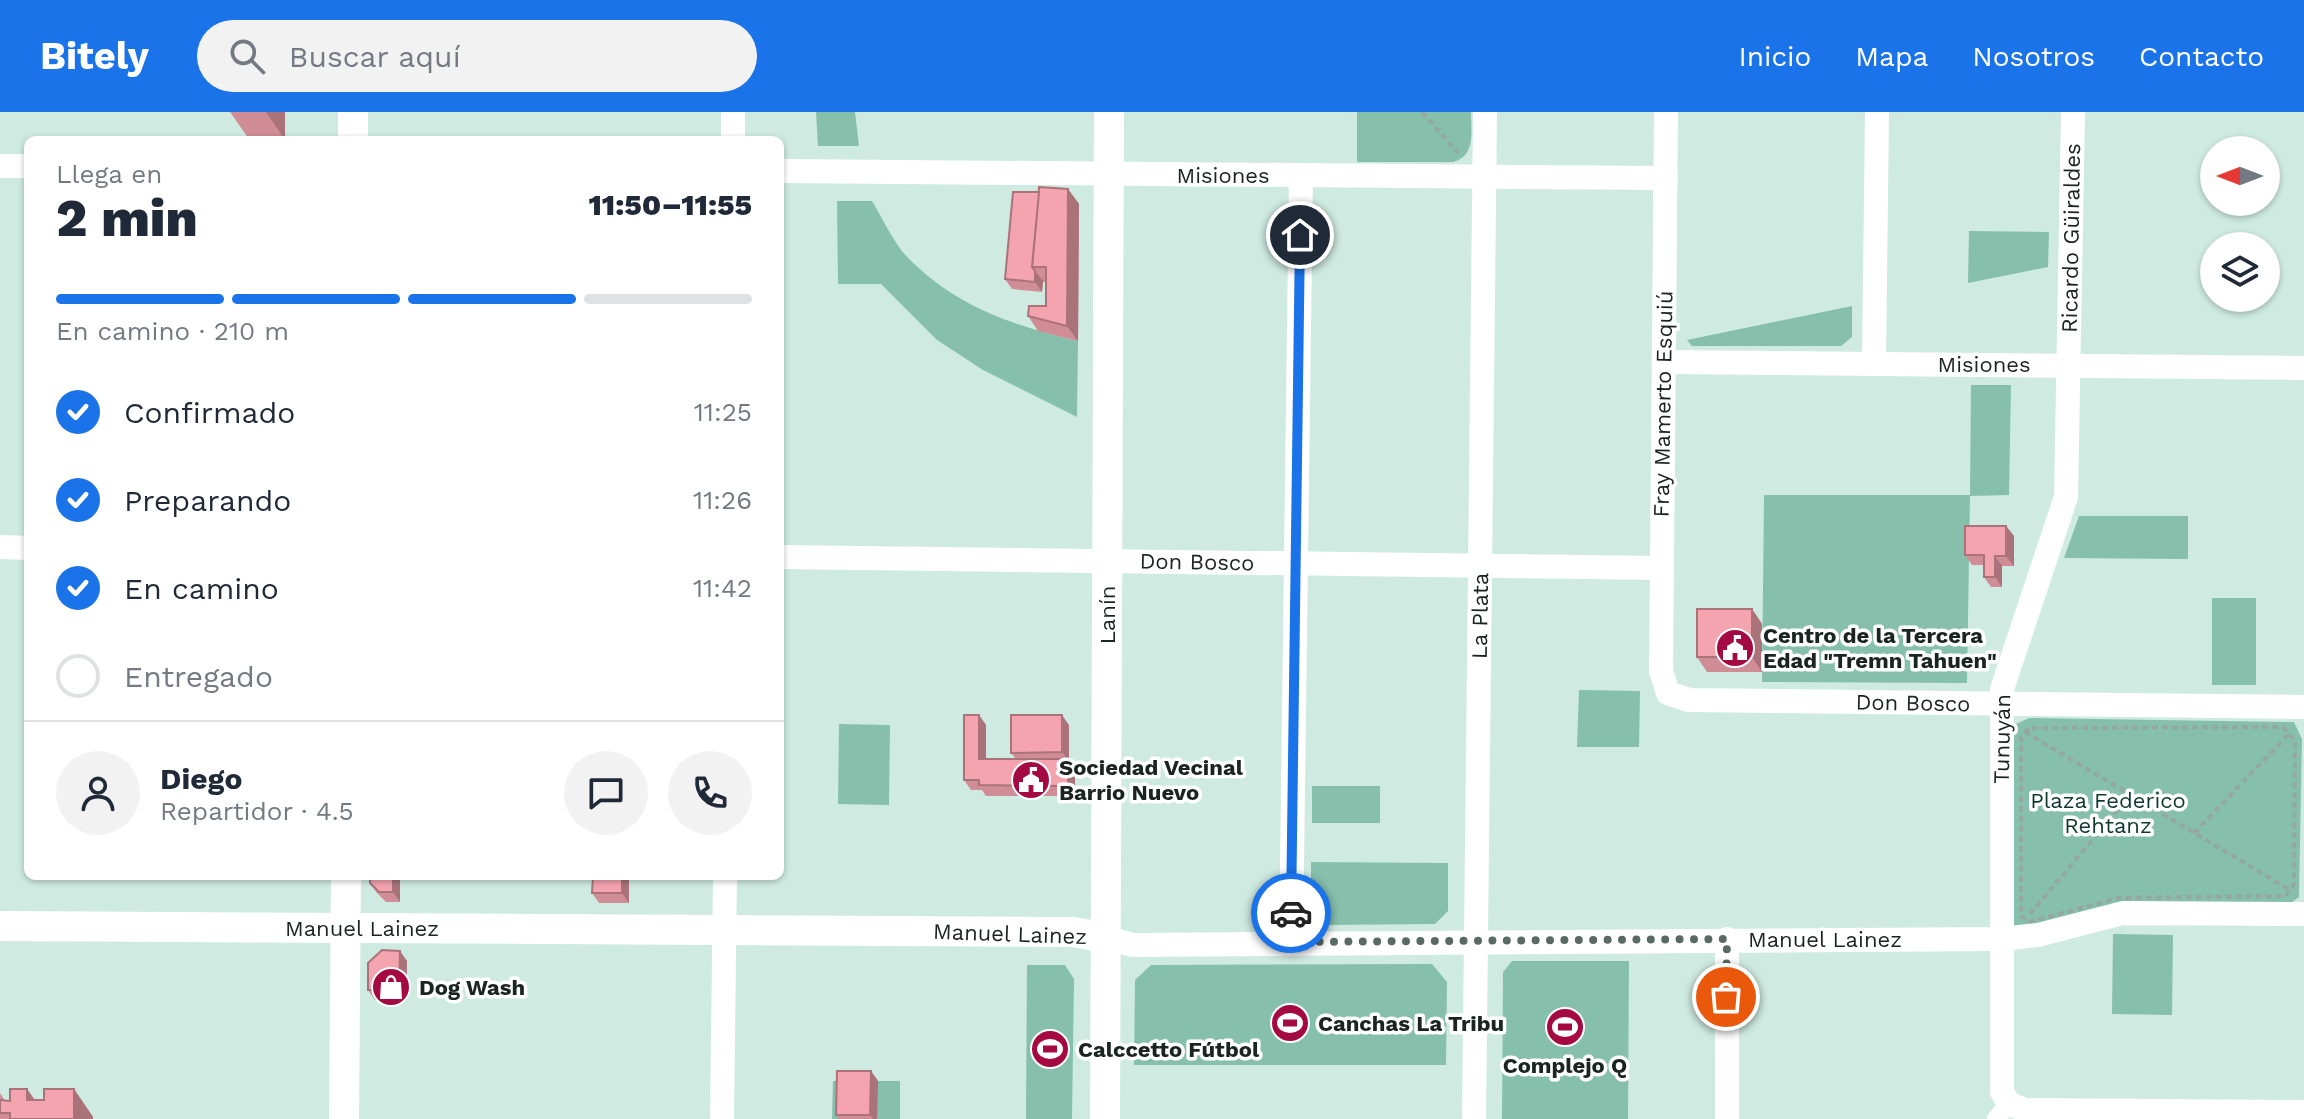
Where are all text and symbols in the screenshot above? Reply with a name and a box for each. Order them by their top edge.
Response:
search box [197,20,757,92]
text: Bitely [40,34,149,78]
icon: search [225,34,269,78]
text: Buscar aquí [289,39,461,74]
text: Inicio [1739,40,1811,73]
text: Mapa [1855,40,1928,73]
text: Nosotros [1972,40,2095,73]
text: Contacto [2139,40,2264,73]
north arrow [2200,136,2280,216]
map controls [2200,136,2280,312]
street label: Ricardo Güiraldes [2057,143,2085,333]
text: Llega en [56,159,162,189]
street label: Misiones [1176,163,1270,188]
text: 11:50–11:55 [588,187,752,222]
text: 2 min [56,188,198,249]
pin [1266,201,1334,269]
icon: home [1278,213,1322,257]
button: layers [2200,232,2280,312]
street label: Fray Mamerto Esquiú [1649,290,1677,518]
text: En camino · 210 m [56,316,289,346]
street label: Misiones [1937,352,2031,377]
icon: check [56,390,100,434]
text: Confirmado [124,395,295,430]
text: 11:25 [694,397,752,427]
icon: check [56,478,100,522]
text: Preparando [124,483,291,518]
text: 11:26 [693,485,752,515]
street label: Don Bosco [1139,548,1255,576]
icon: check [56,566,100,610]
text: En camino [124,571,279,606]
text: 11:42 [693,573,752,603]
street label: La Plata [1467,573,1493,659]
street label: Lanín [1095,586,1120,644]
place label: Centro de la Tercera Edad "Tremn Tahuen" [1763,623,1997,673]
public building icon: Centro de la Tercera Edad "Tremn Tahuen" [1714,627,1756,669]
text: Entregado [124,659,273,694]
street label: Don Bosco [1855,689,1971,717]
street label: Tunuyán [1989,694,2015,784]
button: person [56,751,140,835]
button: chat [564,751,648,835]
button: phone [668,751,752,835]
place label: Sociedad Vecinal Barrio Nuevo [1059,755,1244,805]
public building icon: Sociedad Vecinal Barrio Nuevo [1010,759,1052,801]
text: Diego [160,761,242,796]
park label: Plaza Federico Rehtanz [2030,788,2186,838]
text: Repartidor · 4.5 [160,796,354,826]
courier [1251,873,1331,953]
icon: car [1269,891,1313,935]
street label: Manuel Lainez [285,916,439,941]
street label: Manuel Lainez [933,919,1087,949]
street label: Manuel Lainez [1748,927,1902,952]
pin [1692,963,1760,1031]
shop icon: Dog Wash [370,966,412,1008]
place label: Dog Wash [419,975,525,1000]
icon: bag [1704,975,1748,1019]
sports icon: Canchas La Tribu [1269,1002,1311,1044]
sports icon: Complejo Q [1544,1006,1586,1048]
place label: Canchas La Tribu [1318,1011,1504,1036]
sports icon: Calccetto Fútbol [1029,1028,1071,1070]
place label: Calccetto Fútbol [1078,1037,1260,1062]
place label: Complejo Q [1503,1053,1627,1078]

